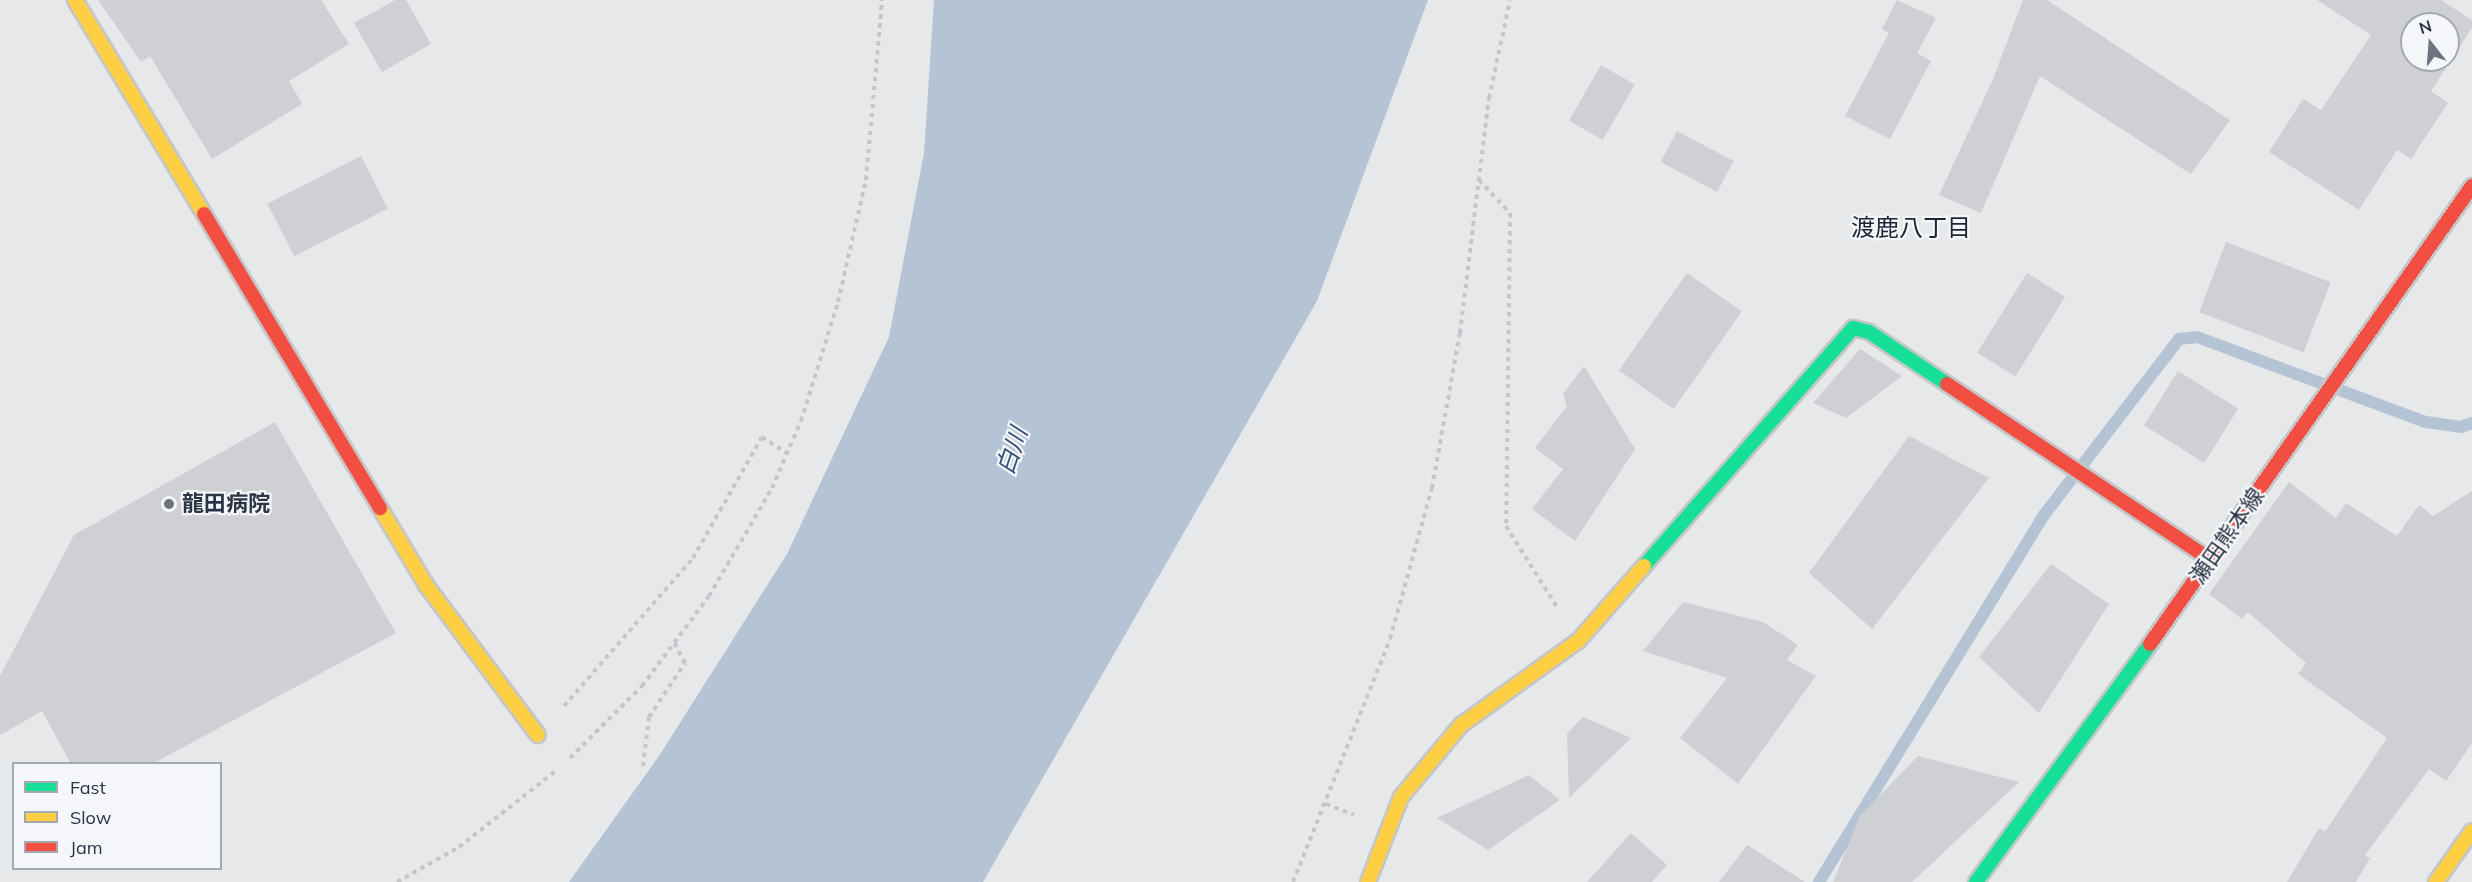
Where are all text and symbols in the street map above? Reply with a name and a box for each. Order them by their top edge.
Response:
north arrow [2400,12,2460,72]
text: N [2417,15,2434,38]
district label: 渡鹿八丁目 [1851,214,1971,242]
water label: 白川 [991,424,1033,478]
street label: 瀬田熊本線 [2185,483,2269,589]
place label: 龍田病院 [182,491,270,517]
marker: 龍田病院 [160,495,178,513]
legend [12,762,222,870]
text: Fast [70,776,106,799]
text: Slow [70,806,111,829]
text: Jam [70,836,103,859]

